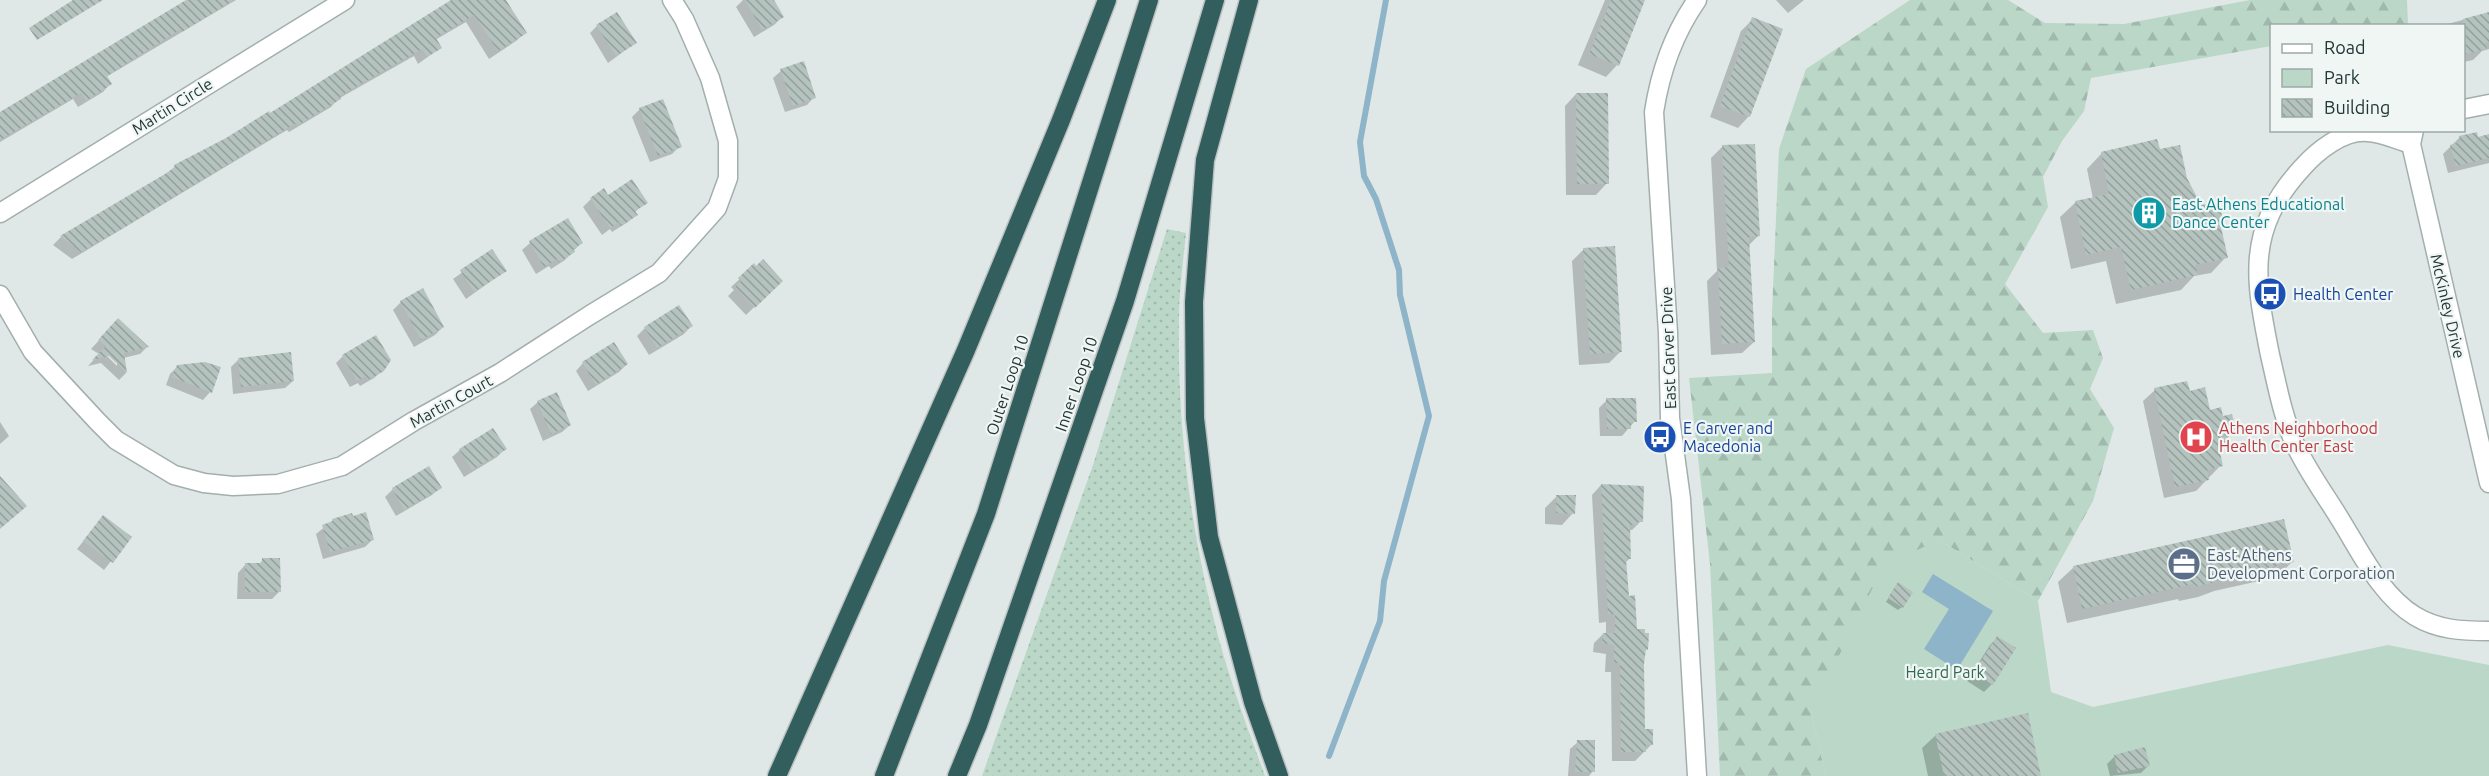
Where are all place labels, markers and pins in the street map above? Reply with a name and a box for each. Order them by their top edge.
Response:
building icon: East Athens Educational Dance Center [2131,195,2167,231]
place label: East Athens Educational Dance Center [2172,195,2345,231]
bus stop icon: Health Center [2252,276,2288,312]
place label: Health Center [2293,285,2393,303]
bus stop icon: E Carver and Macedonia [1642,419,1678,455]
place label: E Carver and Macedonia [1683,419,1773,455]
hospital icon: Athens Neighborhood Health Center East [2178,419,2214,455]
place label: Athens Neighborhood Health Center East [2219,419,2378,455]
office icon: East Athens Development Corporation [2166,546,2202,582]
place label: East Athens Development Corporation [2207,546,2395,582]

